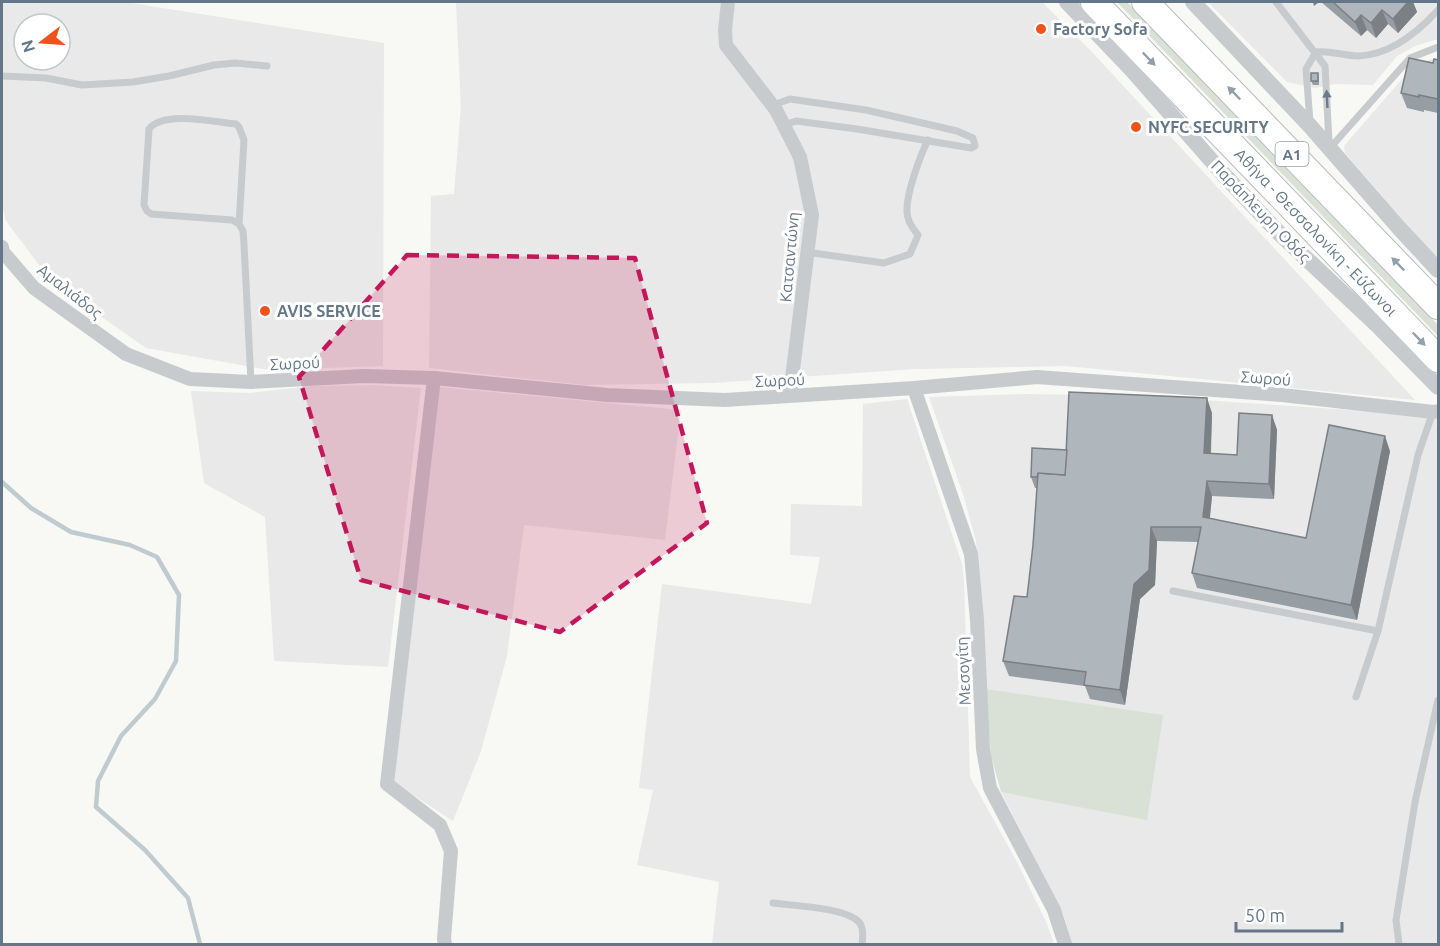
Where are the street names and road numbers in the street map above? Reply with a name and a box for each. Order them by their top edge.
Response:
road number: Α1 [1276,142,1308,166]
street label: Αθήνα - Θεσσαλονίκη - Εύζωνοι [1230,145,1401,320]
street label: Παράπλευρη Οδός [1207,156,1314,266]
street label: Κατσαντώνη [776,211,802,303]
street label: Αμαλιάδος [33,260,106,323]
street label: Σωρού [269,353,321,373]
street label: Σωρού [1240,367,1292,389]
street label: Σωρού [754,370,806,390]
street label: Μεσογίτη [952,636,974,706]

